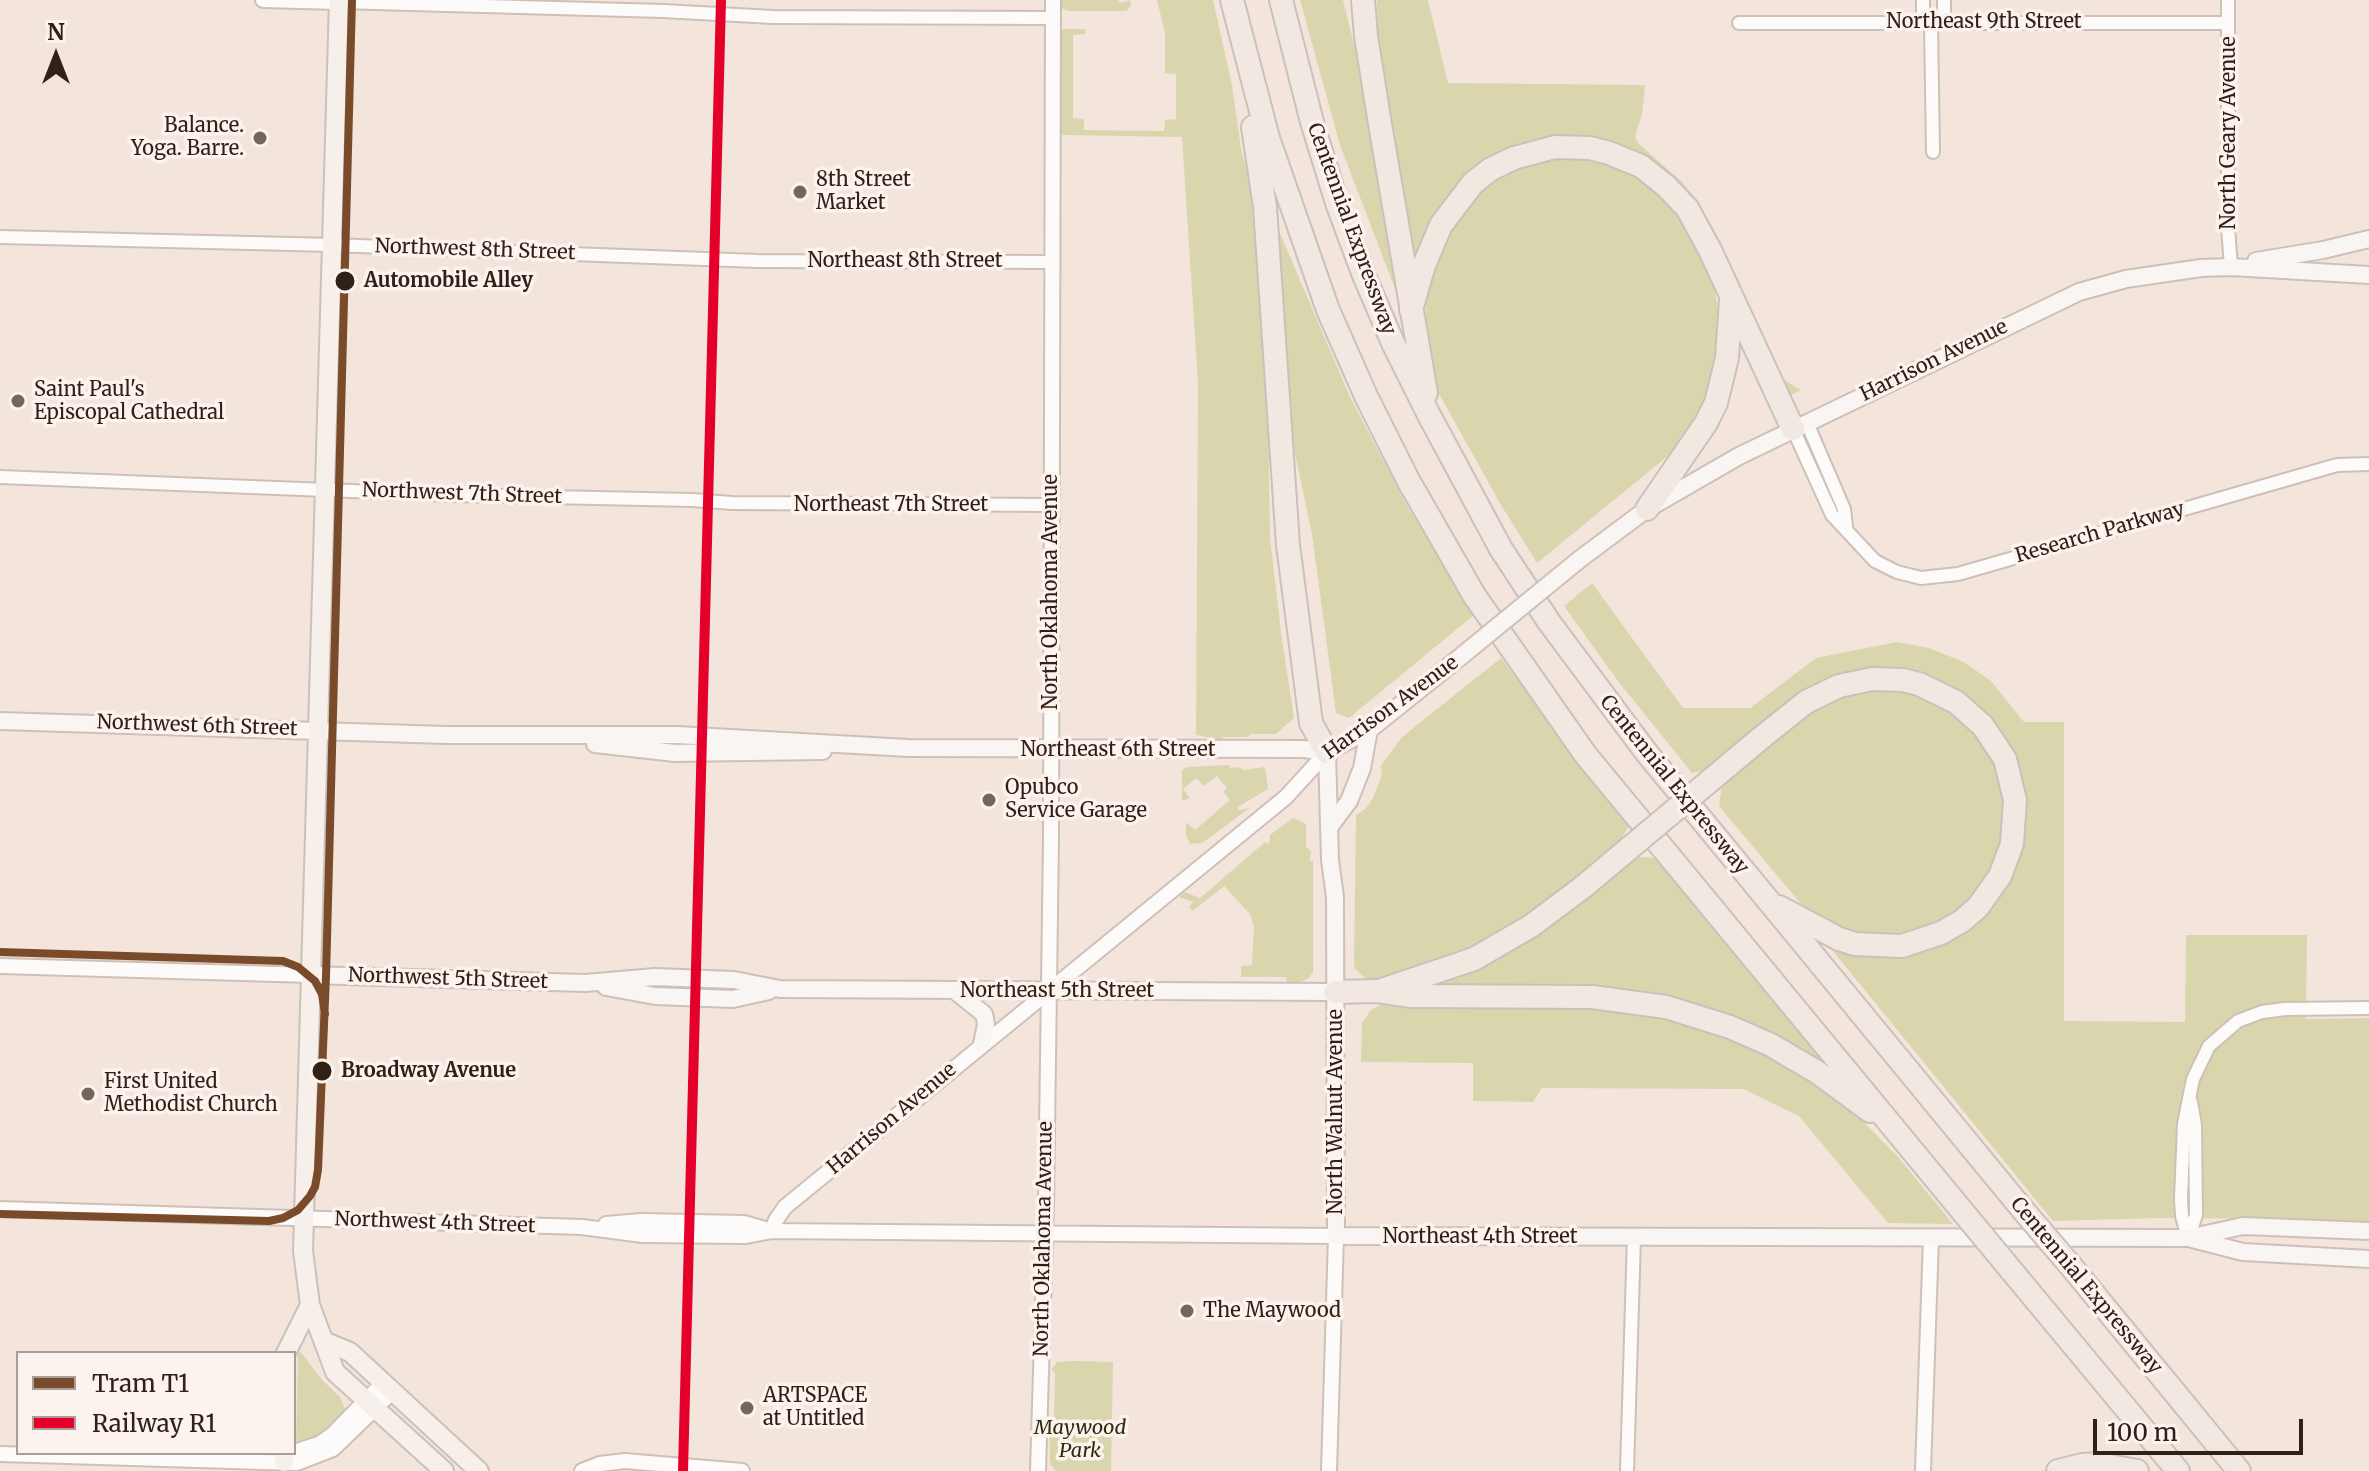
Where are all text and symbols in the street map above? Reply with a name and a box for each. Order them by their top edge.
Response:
street label: Northeast 9th Street [1886,10,2082,34]
north arrow [16,16,96,96]
text: N [47,18,65,46]
street label: North Geary Avenue [2217,36,2241,230]
place label: Balance. Yoga. Barre. [131,114,244,161]
street label: Centennial Expressway [1302,120,1400,338]
marker: Balance. Yoga. Barre. [251,129,269,147]
place label: 8th Street Market [816,168,911,215]
marker: 8th Street Market [791,183,809,201]
street label: Northwest 8th Street [374,235,576,265]
street label: Northeast 8th Street [807,249,1003,273]
marker: Automobile Alley [333,269,357,293]
place label: Automobile Alley [364,269,533,293]
street label: Harrison Avenue [1856,315,2012,407]
place label: Saint Paul's Episcopal Cathedral [34,378,224,425]
marker: Saint Paul's Episcopal Cathedral [9,392,27,410]
street label: North Oklahoma Avenue [1039,474,1063,710]
street label: Northwest 7th Street [362,479,562,509]
street label: Northeast 7th Street [794,493,988,517]
street label: Research Parkway [2013,497,2187,569]
street label: Harrison Avenue [1319,651,1463,765]
street label: Centennial Expressway [1594,691,1754,879]
street label: Northwest 6th Street [96,711,298,741]
street label: Northeast 6th Street [1020,738,1216,762]
place label: Opubco Service Garage [1005,776,1147,823]
marker: Opubco Service Garage [980,791,998,809]
street label: Northwest 5th Street [348,964,548,994]
street label: Northeast 5th Street [960,979,1154,1003]
street label: North Walnut Avenue [1324,1009,1348,1215]
street label: Harrison Avenue [823,1058,961,1180]
marker: Broadway Avenue [310,1059,334,1083]
place label: Broadway Avenue [341,1059,516,1083]
place label: First United Methodist Church [104,1070,278,1117]
marker: First United Methodist Church [79,1085,97,1103]
street label: North Oklahoma Avenue [1030,1121,1058,1357]
street label: Centennial Expressway [2005,1193,2167,1379]
street label: Northwest 4th Street [334,1207,536,1239]
street label: Northeast 4th Street [1382,1225,1578,1249]
place label: The Maywood [1203,1299,1341,1323]
marker: The Maywood [1178,1302,1196,1320]
legend [16,1351,296,1455]
text: Tram T1 [92,1368,189,1399]
place label: ARTSPACE at Untitled [763,1384,867,1431]
marker: ARTSPACE at Untitled [738,1399,756,1417]
scale bar [2097,1403,2307,1453]
text: Railway R1 [92,1408,216,1439]
park label: Maywood Park [1034,1416,1126,1463]
text: 100 m [2107,1417,2177,1448]

